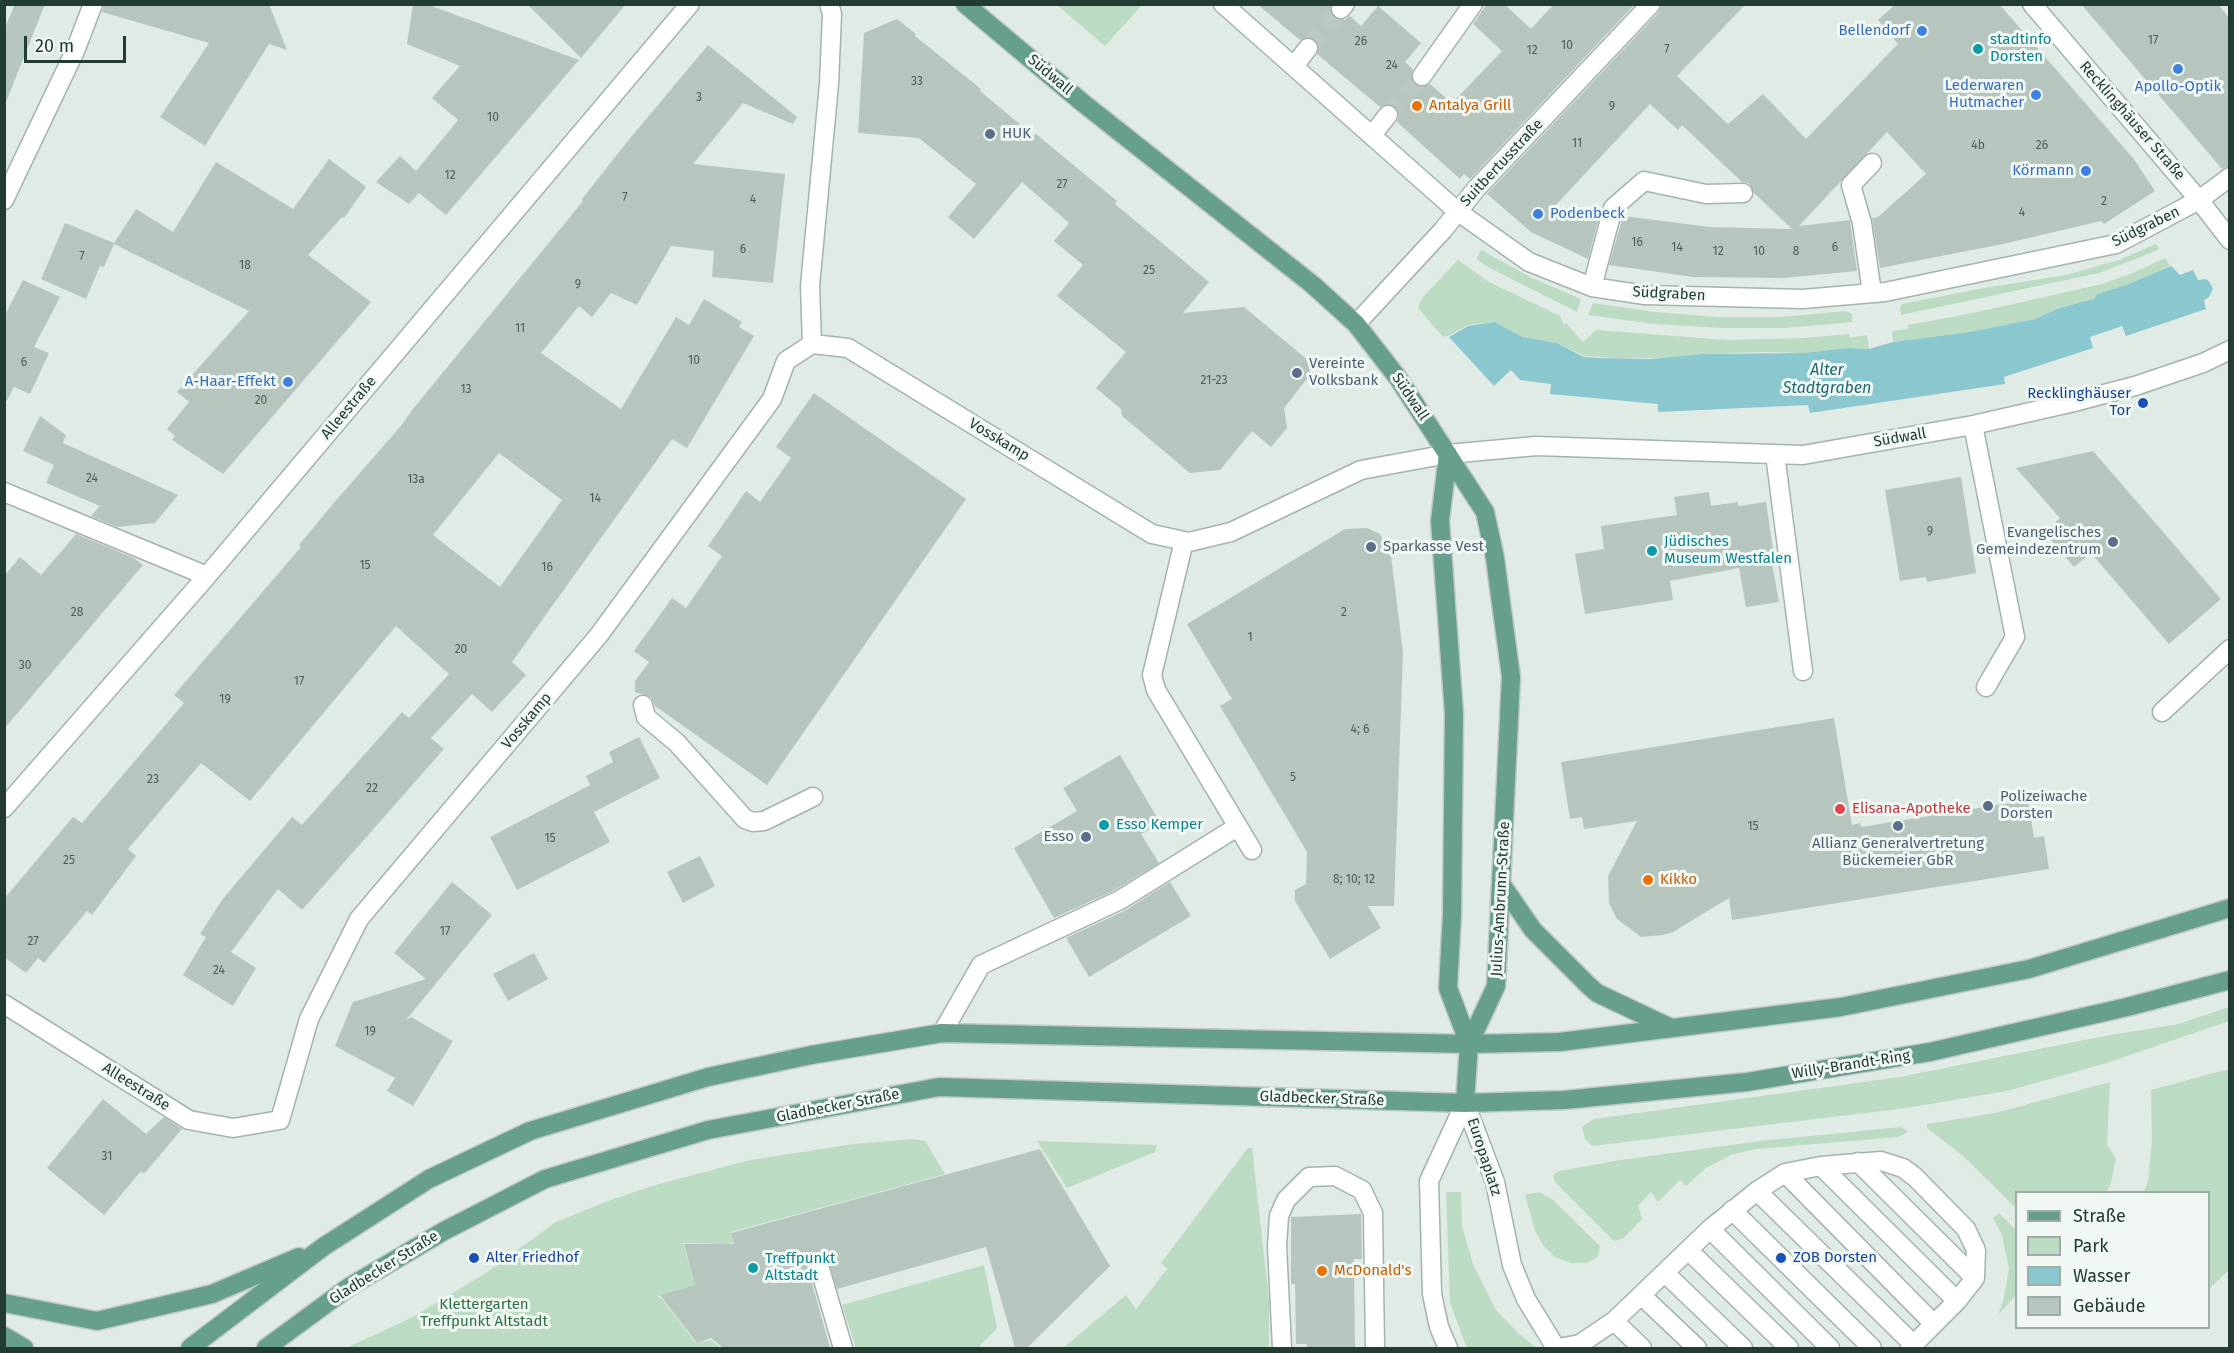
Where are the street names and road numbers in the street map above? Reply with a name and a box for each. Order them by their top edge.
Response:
street label: Südwall [1024,51,1076,99]
street label: Recklinghäuser Straße [2075,58,2189,184]
street label: Suitbertusstraße [1457,115,1547,211]
street label: Südgraben [2109,203,2183,251]
street label: Südgraben [1632,283,1706,305]
street label: Südwall [1388,370,1432,424]
street label: Alleestraße [317,373,381,443]
street label: Vosskamp [965,415,1033,465]
street label: Südwall [1872,425,1928,451]
street label: Vosskamp [498,689,556,753]
street label: Julius-Ambrunn-Straße [1488,821,1514,977]
street label: Willy-Brandt-Ring [1791,1047,1911,1083]
street label: Alleestraße [99,1059,173,1115]
street label: Gladbecker Straße [775,1085,901,1127]
street label: Gladbecker Straße [1259,1088,1385,1110]
street label: Europaplatz [1463,1116,1505,1198]
street label: Gladbecker Straße [326,1227,442,1309]

